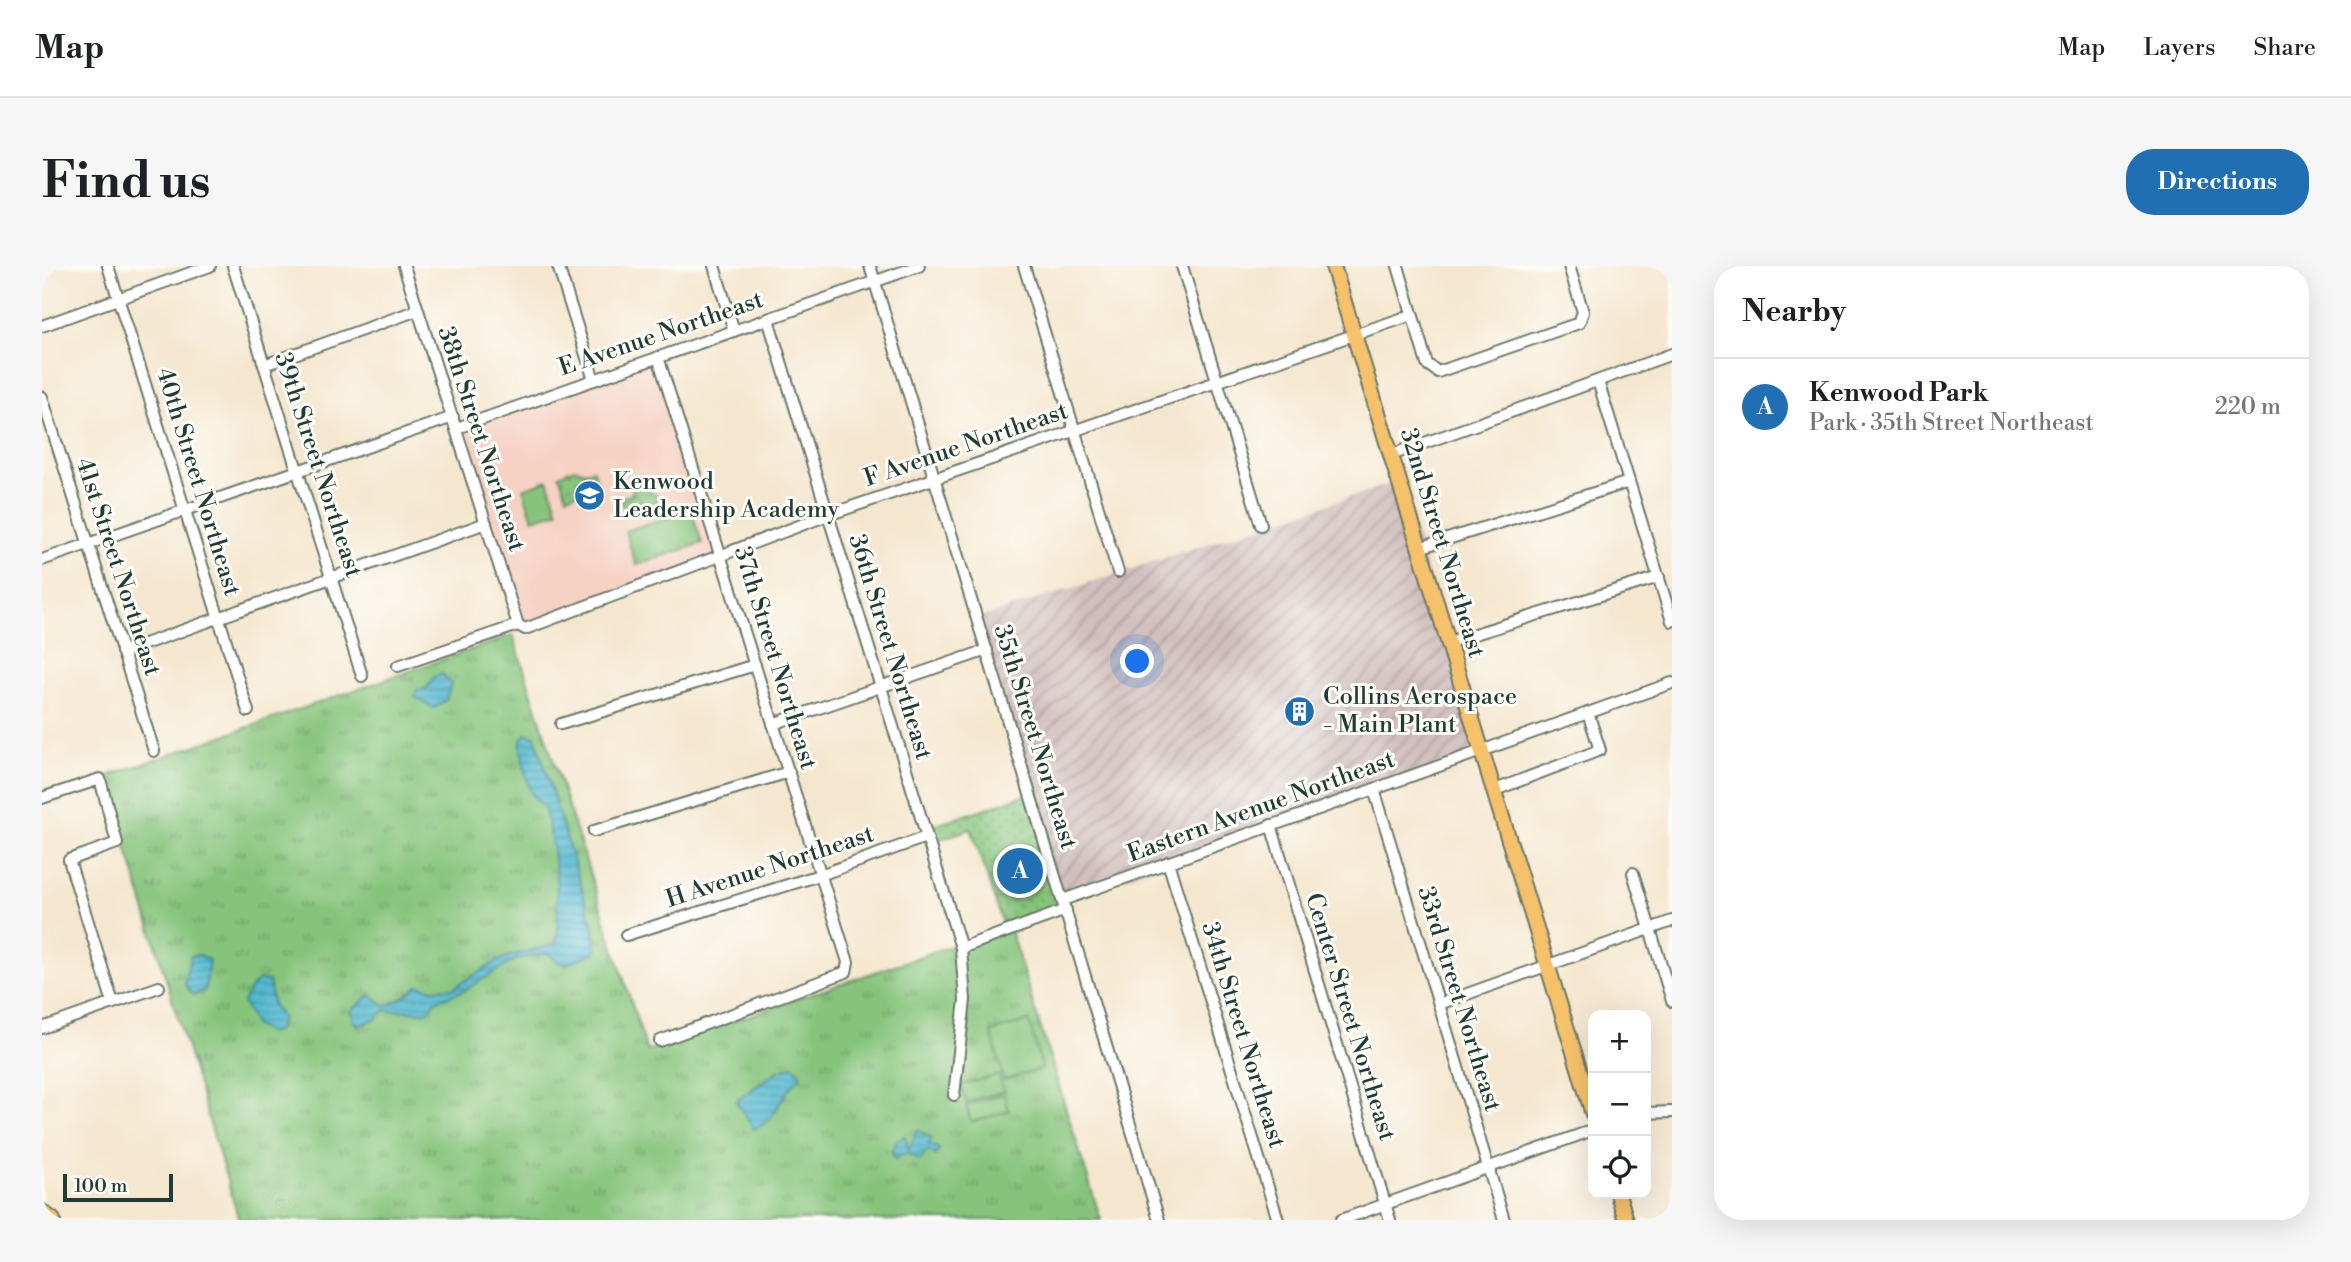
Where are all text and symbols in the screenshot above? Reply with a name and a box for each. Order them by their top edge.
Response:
text: Map [35,28,104,69]
text: Map [2058,33,2105,63]
text: Layers [2143,33,2215,63]
text: Share [2253,33,2316,63]
button: Directions [2126,149,2309,215]
text: Find us [42,152,211,213]
street label: E Avenue Northeast [555,285,768,383]
text: Nearby [1742,293,1846,331]
street label: 38th Street Northeast [430,323,532,556]
street label: 39th Street Northeast [267,349,369,582]
street label: 40th Street Northeast [149,364,247,600]
text: Kenwood Park [1809,377,1988,409]
text: A [1757,393,1773,421]
text: 220 m [2215,393,2281,421]
street label: F Avenue Northeast [860,396,1072,494]
text: Park · 35th Street Northeast [1809,409,2094,437]
street label: 32nd Street Northeast [1393,425,1491,662]
street label: 41st Street Northeast [69,454,168,680]
place label: Kenwood Leadership Academy [613,467,839,525]
school or university icon: Kenwood Leadership Academy [573,479,607,513]
street label: 36th Street Northeast [841,530,939,764]
street label: 37th Street Northeast [727,543,823,774]
street label: 35th Street Northeast [987,621,1084,853]
your location [1120,644,1154,678]
place label: Collins Aerospace - Main Plant [1323,682,1517,740]
building icon: Collins Aerospace - Main Plant [1283,694,1317,728]
street label: Eastern Avenue Northeast [1123,744,1399,869]
street label: H Avenue Northeast [662,819,878,915]
pin: A [997,845,1043,897]
street label: 33rd Street Northeast [1410,883,1508,1116]
street label: Center Street Northeast [1298,890,1402,1145]
street label: 34th Street Northeast [1194,918,1292,1152]
map controls [1588,1010,1651,1199]
button: + [1588,1010,1651,1073]
button: − [1588,1073,1651,1136]
button: locate [1588,1136,1651,1199]
scale bar [63,1171,173,1203]
text: 100 m [74,1174,127,1198]

